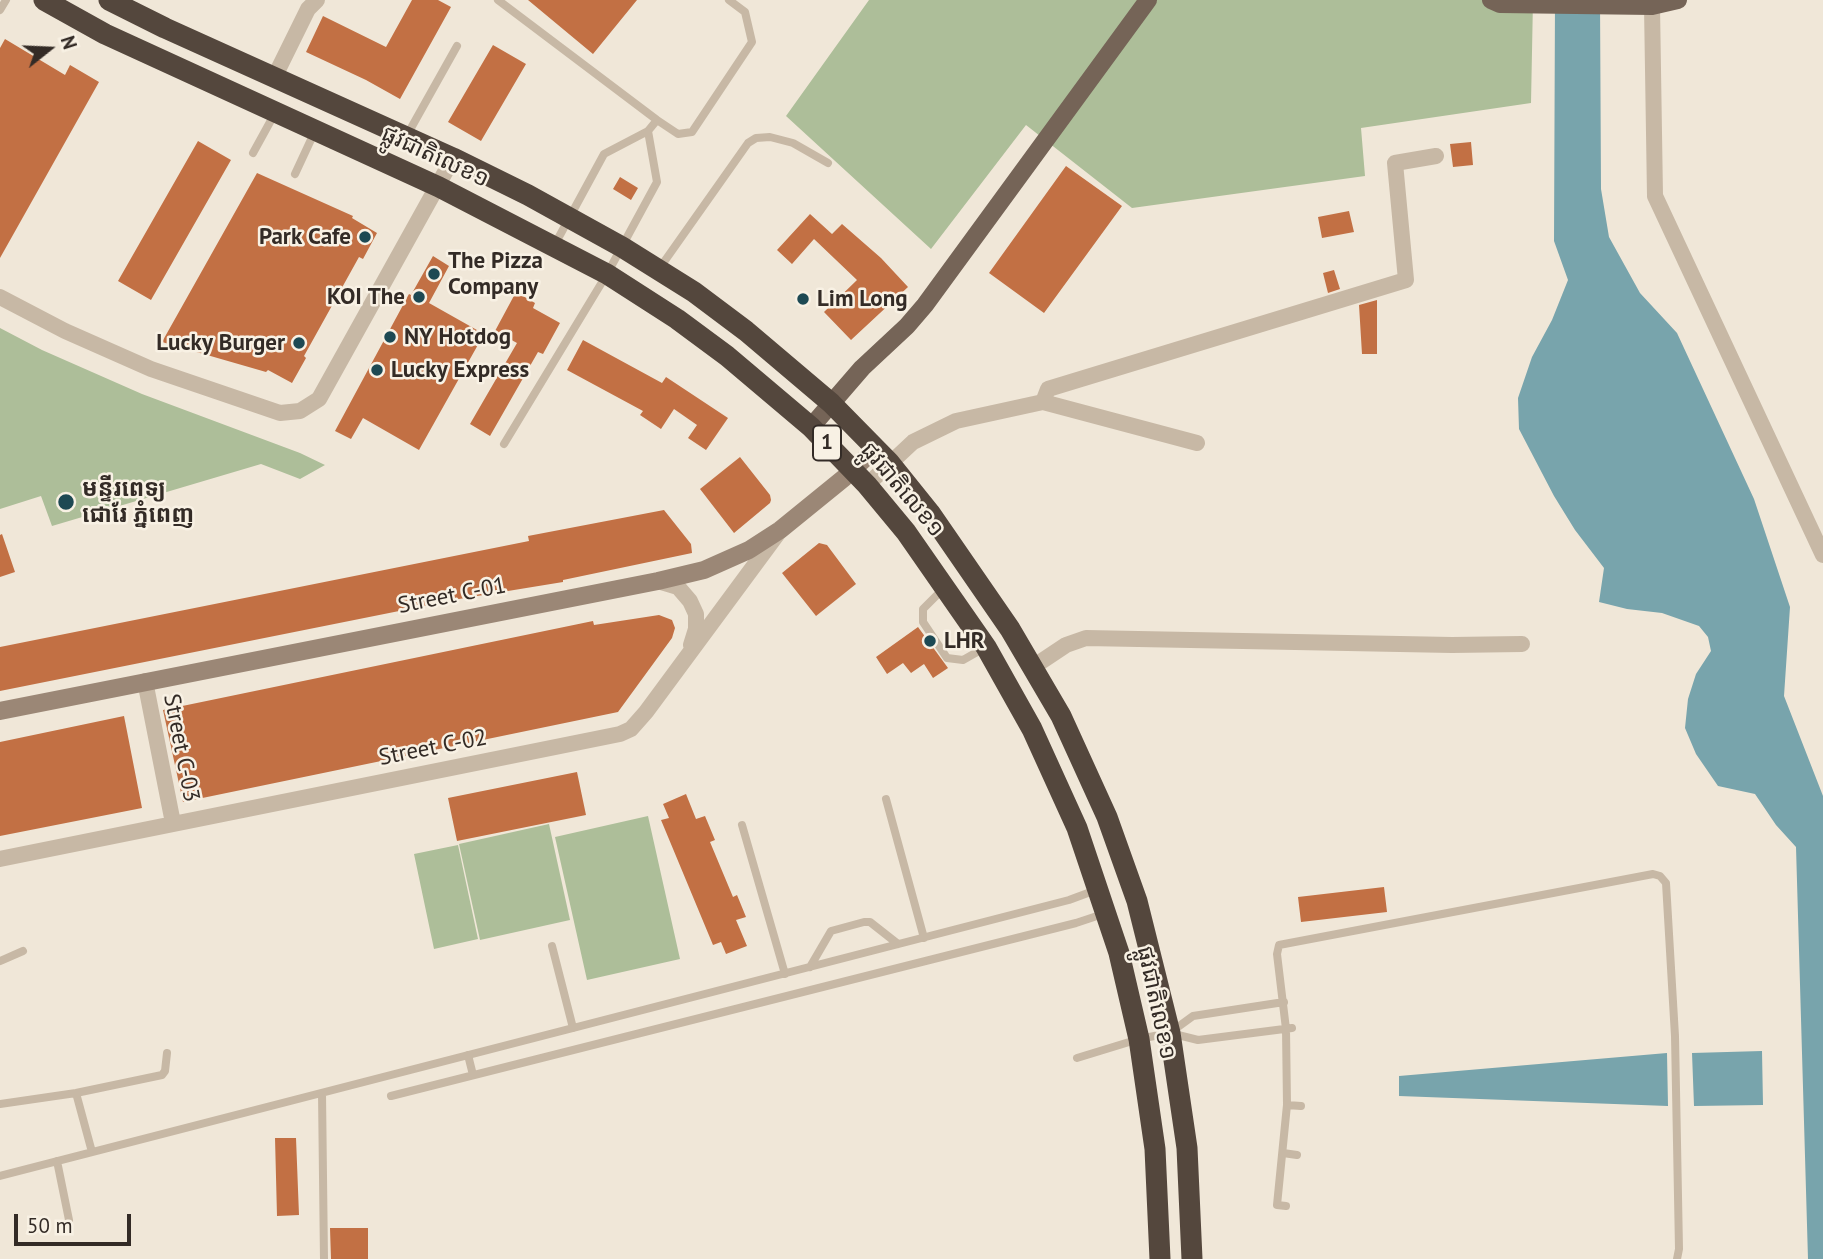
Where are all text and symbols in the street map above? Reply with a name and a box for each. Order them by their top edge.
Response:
north arrow [14,14,84,84]
text: N [56,33,82,52]
street label: ផ្លូវជាតិលេខ១ [377,120,493,194]
place label: Park Cafe [259,223,351,251]
marker: Park Cafe [357,229,373,245]
place label: The Pizza Company [448,247,543,301]
marker: The Pizza Company [426,266,442,282]
place label: KOI The [327,283,405,311]
place label: Lim Long [817,285,908,313]
marker: KOI The [411,289,427,305]
marker: Lim Long [795,291,811,307]
place label: NY Hotdog [404,323,511,351]
place label: Lucky Burger [156,329,285,357]
marker: NY Hotdog [382,329,398,345]
marker: Lucky Burger [291,335,307,351]
place label: Lucky Express [391,356,529,384]
marker: Lucky Express [369,362,385,378]
road number: 1 [813,426,841,460]
street label: ផ្លូវជាតិលេខ១ [854,437,950,543]
place label: មន្ទីរពេទ្យ ជោរែ ភ្នំពេញ [82,475,194,529]
marker: មន្ទីរពេទ្យ ជោរែ ភ្នំពេញ [56,492,76,512]
street label: Street C-01 [396,572,508,620]
place label: LHR [944,627,985,655]
marker: LHR [922,633,938,649]
street label: Street C-03 [157,692,205,804]
street label: Street C-02 [377,724,489,772]
street label: ផ្លូវជាតិលេខ១ [1131,944,1181,1062]
scale bar [18,1200,135,1244]
text: 50 m [27,1212,73,1239]

